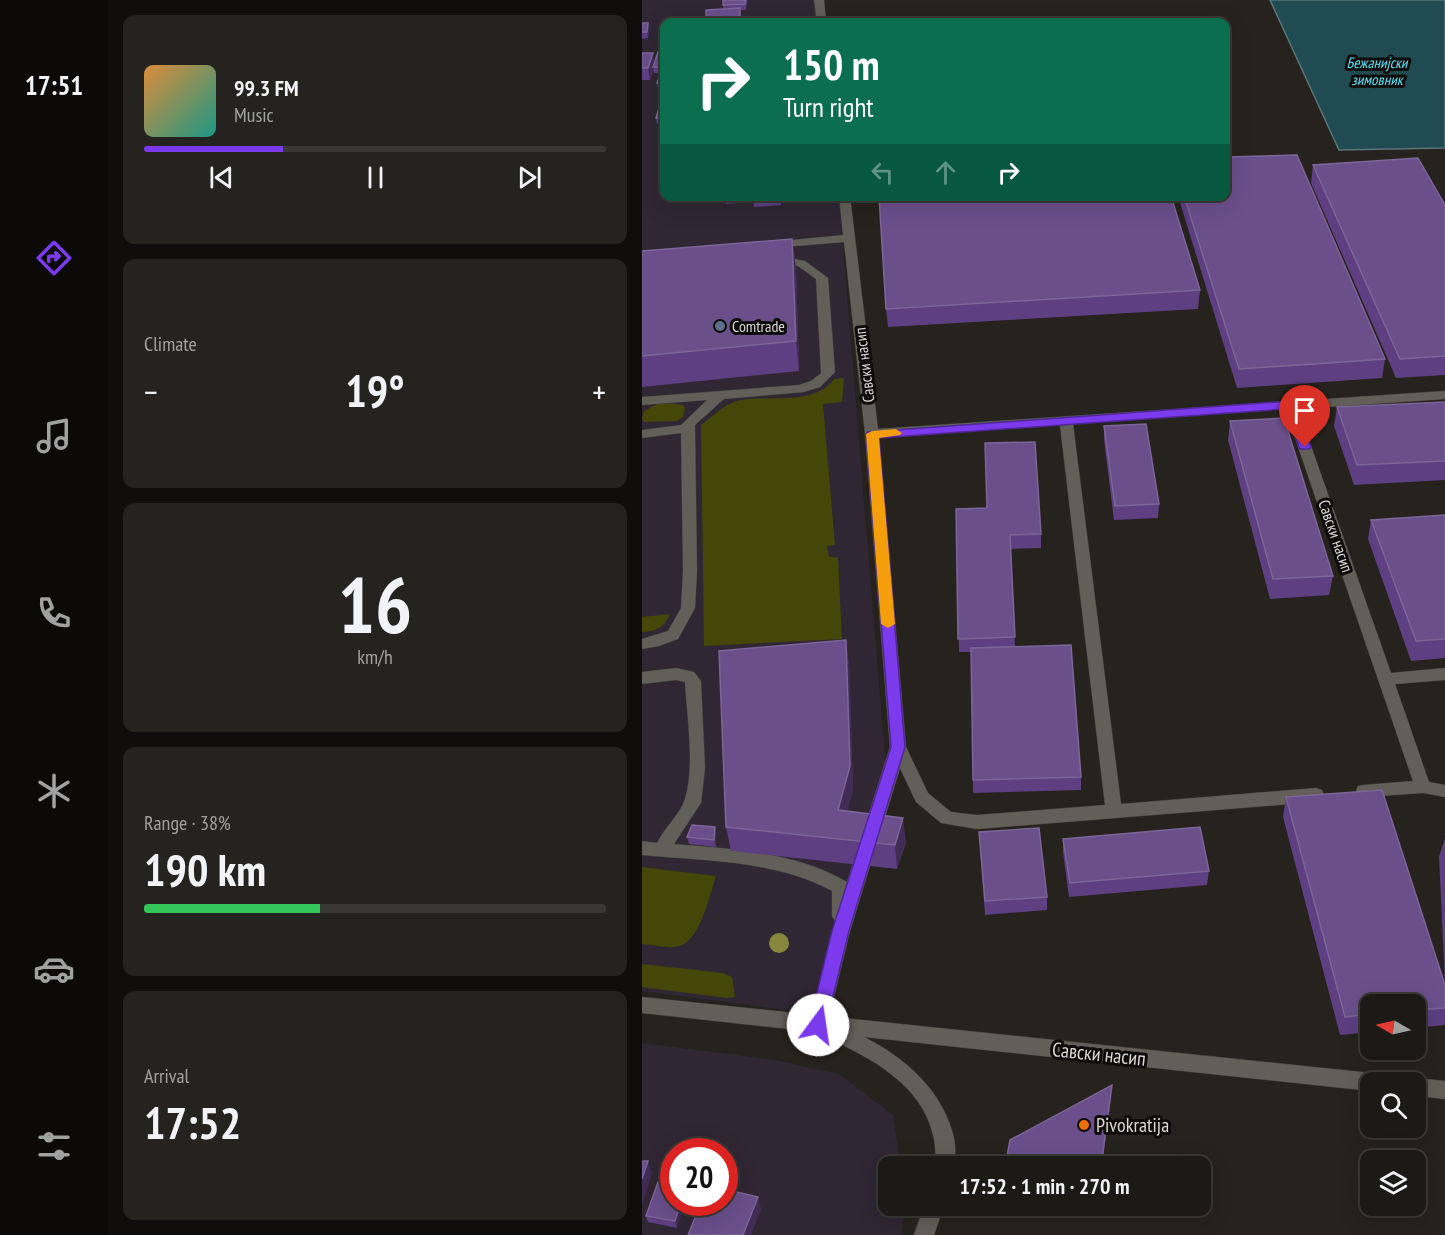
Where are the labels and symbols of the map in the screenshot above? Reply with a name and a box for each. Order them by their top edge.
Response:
water label: Бежанијски зимовник [1347,53,1409,89]
place label: Comtrade [732,316,785,336]
marker: Comtrade [713,319,727,333]
street label: Савски насип [849,326,879,404]
pin [1279,385,1330,447]
street label: Савски насип [1314,497,1358,575]
position arrow [786,993,850,1057]
north arrow [1360,994,1426,1060]
street label: Савски насип [1051,1036,1147,1072]
place label: Pivokratija [1096,1112,1169,1138]
marker: Pivokratija [1077,1118,1091,1132]
speed limit sign: 20 [660,1138,738,1216]

